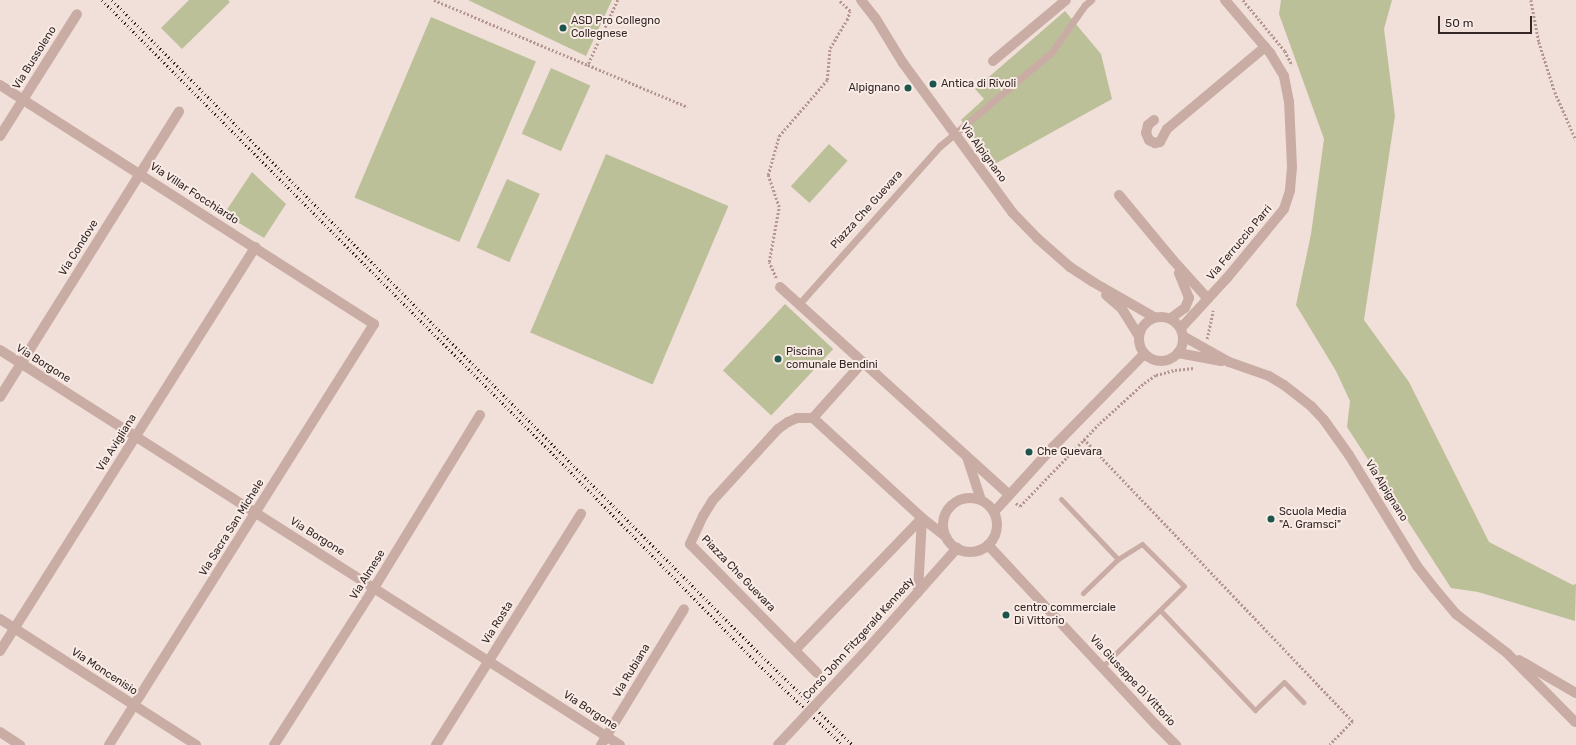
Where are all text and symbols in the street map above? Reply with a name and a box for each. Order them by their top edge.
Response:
scale bar [1440,8,1534,34]
place label: ASD Pro Collegno Collegnese [571,15,660,41]
text: 50 m [1445,16,1473,30]
marker: ASD Pro Collegno Collegnese [558,23,568,33]
street label: Via Bussoleno [10,24,60,92]
place label: Antica di Rivoli [941,77,1016,91]
marker: Antica di Rivoli [928,79,938,89]
place label: Alpignano [848,81,900,95]
marker: Alpignano [903,83,913,93]
street label: Via Alpignano [957,121,1009,185]
street label: Via Villar Focchiardo [147,160,241,228]
street label: Piazza Che Guevara [828,168,906,252]
street label: Via Ferruccio Parri [1205,203,1275,283]
street label: Via Condove [57,218,101,278]
street label: Via Borgone [13,342,73,386]
place label: Piscina comunale Bendini [786,346,878,372]
marker: Piscina comunale Bendini [773,354,783,364]
street label: Via Avigliana [94,412,140,474]
place label: Che Guevara [1037,445,1102,459]
marker: Che Guevara [1024,447,1034,457]
street label: Via Alpignano [1362,458,1410,524]
street label: Via Sacra San Michele [197,477,267,579]
place label: Scuola Media "A. Gramsci" [1279,506,1346,532]
marker: Scuola Media "A. Gramsci" [1266,514,1276,524]
street label: Via Borgone [287,515,347,559]
street label: Piazza Che Guevara [698,533,778,615]
street label: Via Almese [347,548,389,602]
street label: Corso John Fitzgerald Kennedy [801,575,917,703]
street label: Via Rosta [480,599,516,647]
place label: centro commerciale Di Vittorio [1014,602,1116,628]
marker: centro commerciale Di Vittorio [1001,610,1011,620]
street label: Via Giuseppe Di Vittorio [1086,633,1178,729]
street label: Via Rubiana [611,642,653,700]
street label: Via Moncenisio [68,646,140,698]
street label: Via Borgone [560,689,620,733]

